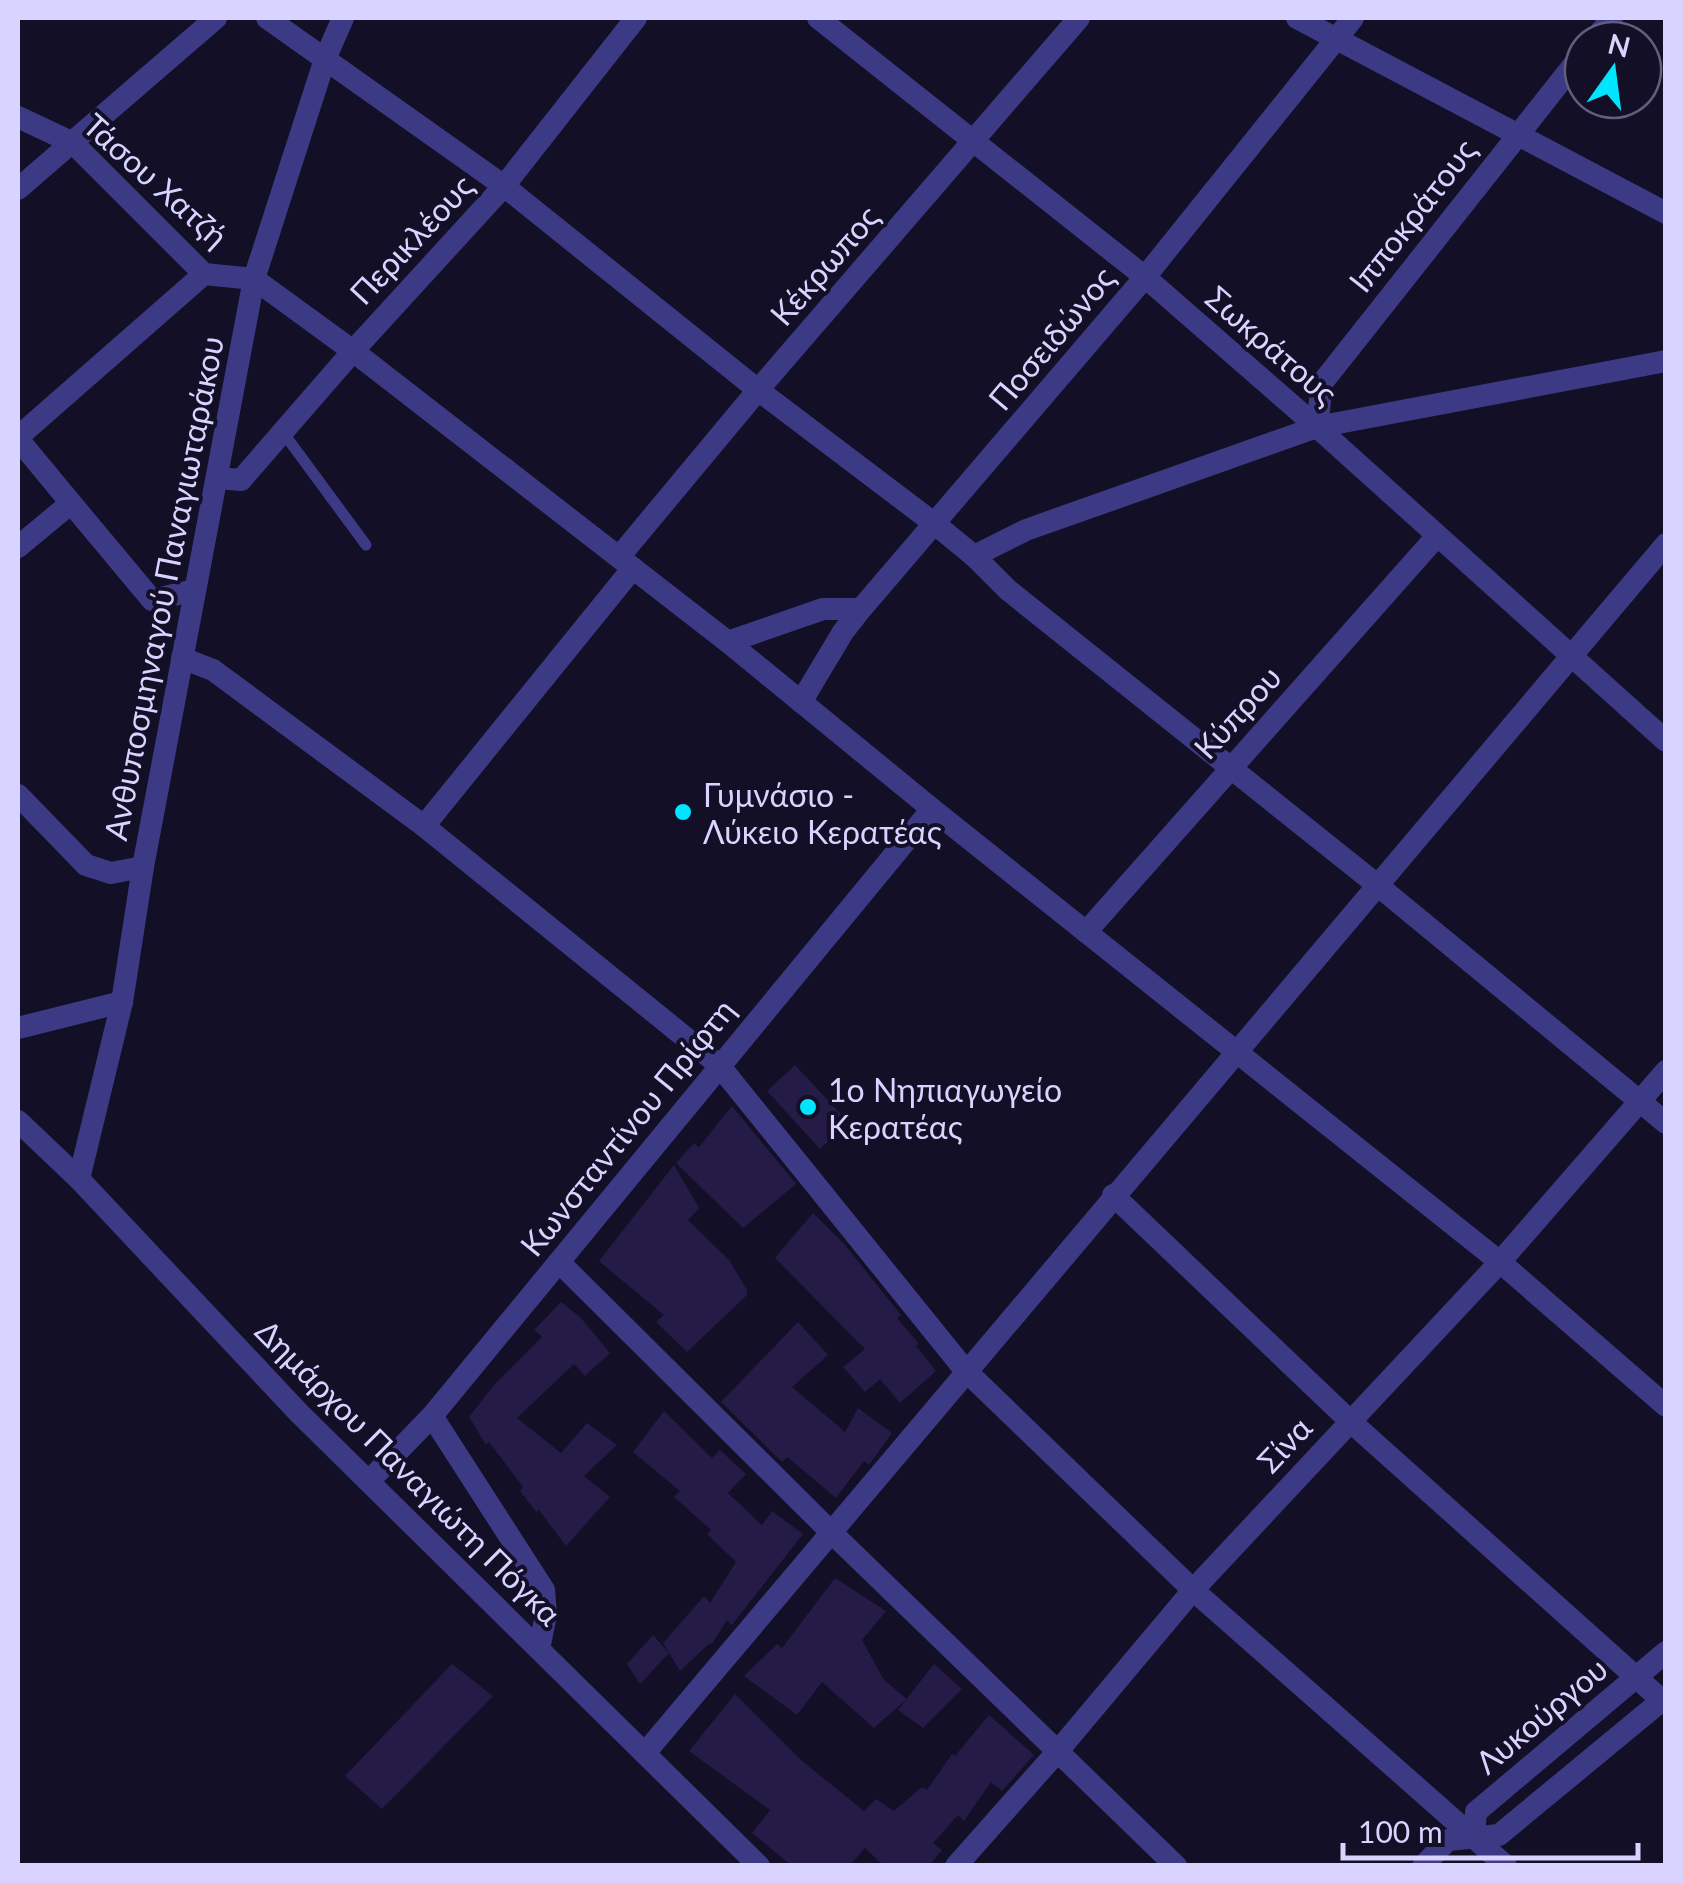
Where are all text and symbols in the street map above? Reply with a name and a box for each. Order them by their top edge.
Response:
north arrow [1563,20,1663,120]
text: N [1605,26,1634,64]
street label: Τάσου Χατζή [76,105,236,255]
street label: Ιπποκράτους [1340,130,1484,299]
street label: Περικλέους [341,166,481,312]
street label: Κέκρωπος [761,197,887,333]
street label: Ποσειδώνος [980,258,1122,418]
street label: Σωκράτους [1198,277,1346,413]
street label: Ανθυποσμηναγού Παναγιωταράκου [95,333,231,843]
street label: Κύπρου [1185,658,1289,766]
place label: Γυμνάσιο - Λύκειο Κερατέας [703,775,942,851]
marker: Γυμνάσιο - Λύκειο Κερατέας [672,801,694,823]
street label: Κωνσταντίνου Πρίφτη [511,991,743,1263]
place label: 1ο Νηπιαγωγείο Κερατέας [828,1070,1062,1146]
marker: 1ο Νηπιαγωγείο Κερατέας [797,1096,819,1118]
street label: Δημάρχου Παναγιώτη Πόγκα [248,1311,570,1633]
street label: Σίνα [1249,1408,1319,1480]
street label: Λυκούργου [1467,1649,1615,1781]
scale bar [1343,1798,1638,1860]
text: 100 m [1358,1813,1443,1849]

